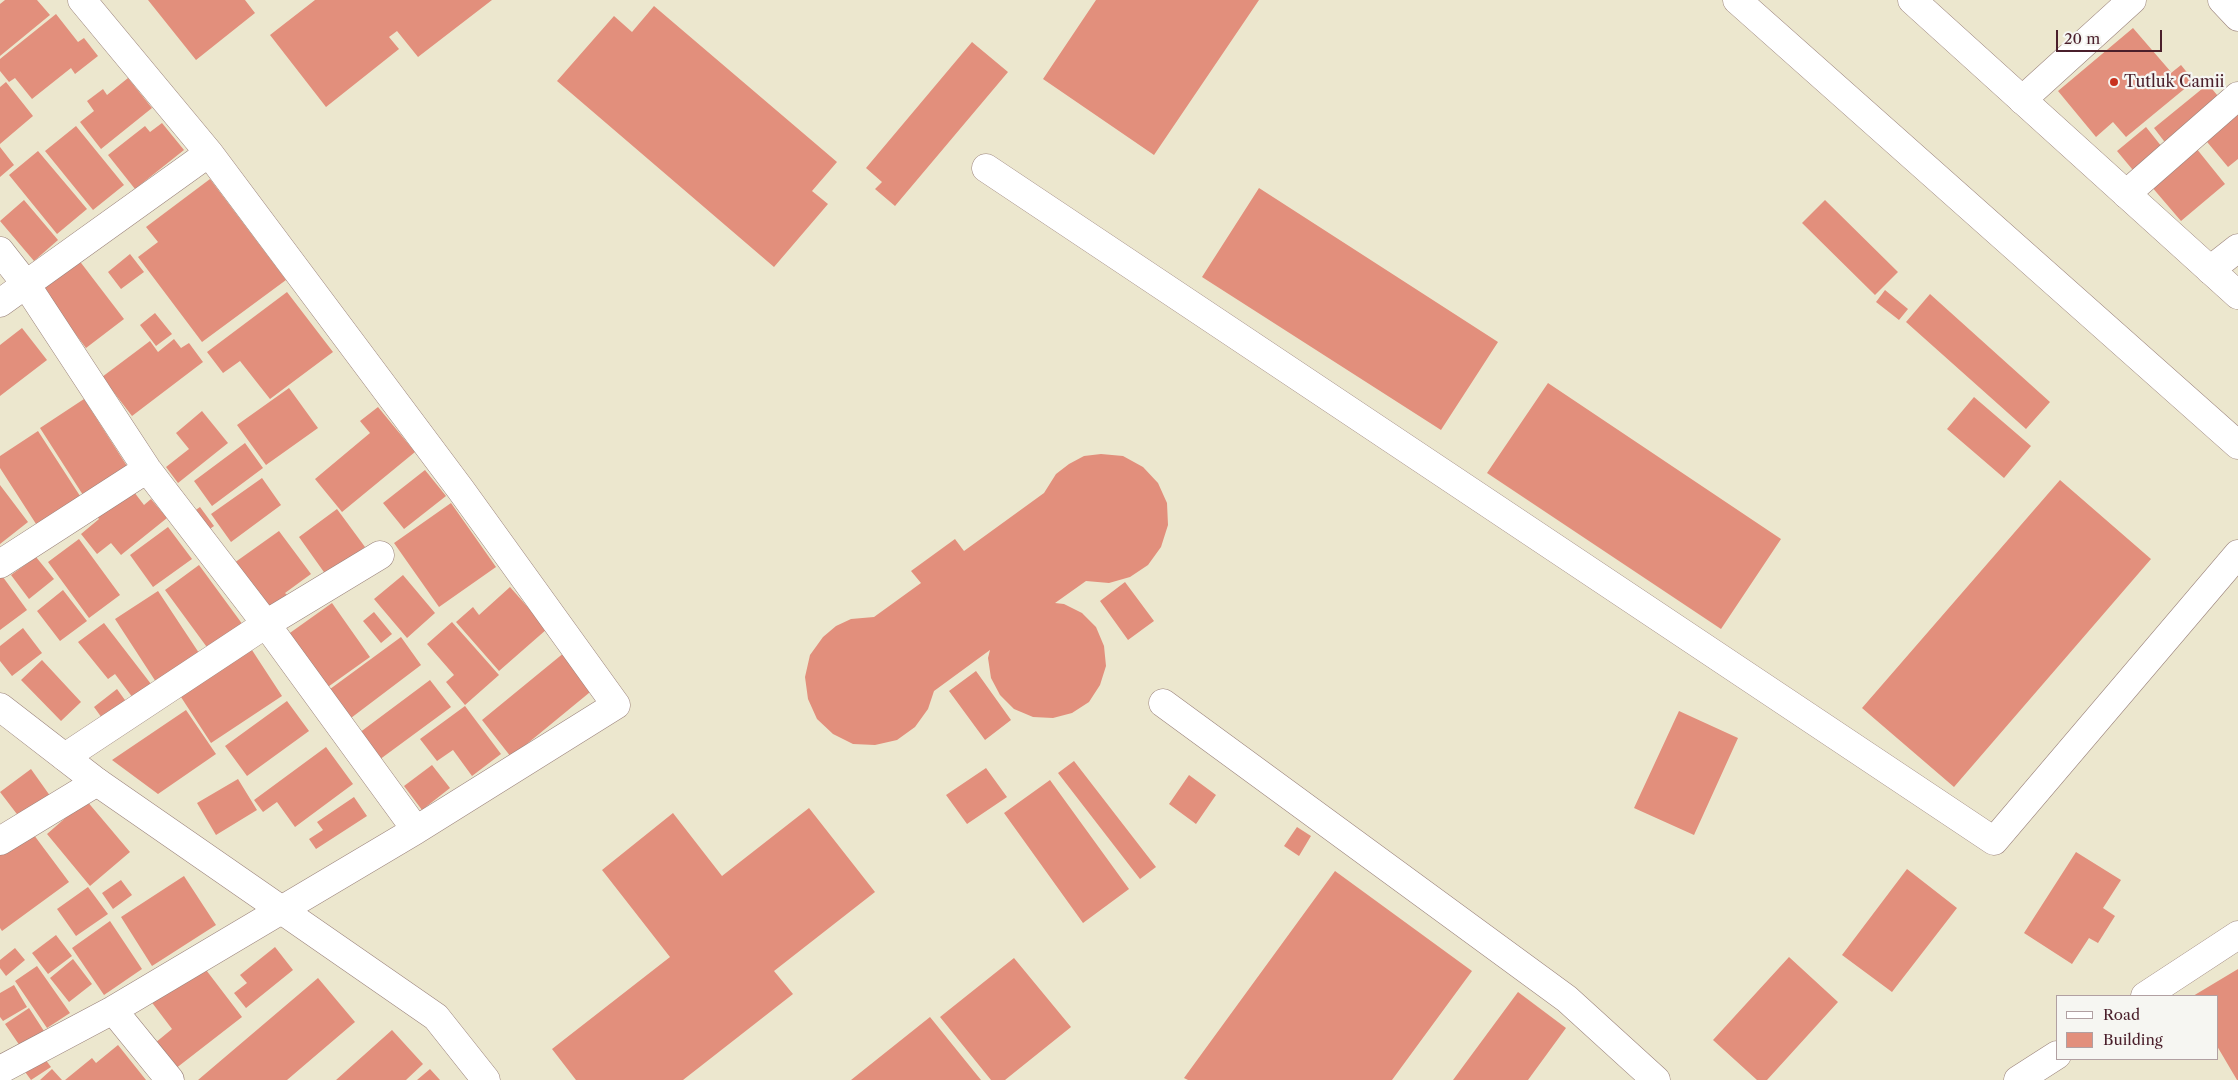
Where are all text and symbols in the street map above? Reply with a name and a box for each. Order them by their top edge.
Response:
scale bar [2058,20,2164,52]
text: 20 m [2064,29,2100,48]
place label: Tutluk Camii [2124,72,2224,92]
marker: Tutluk Camii [2108,76,2120,88]
legend [2056,995,2218,1060]
text: Road [2103,1005,2140,1024]
text: Building [2103,1030,2163,1049]

